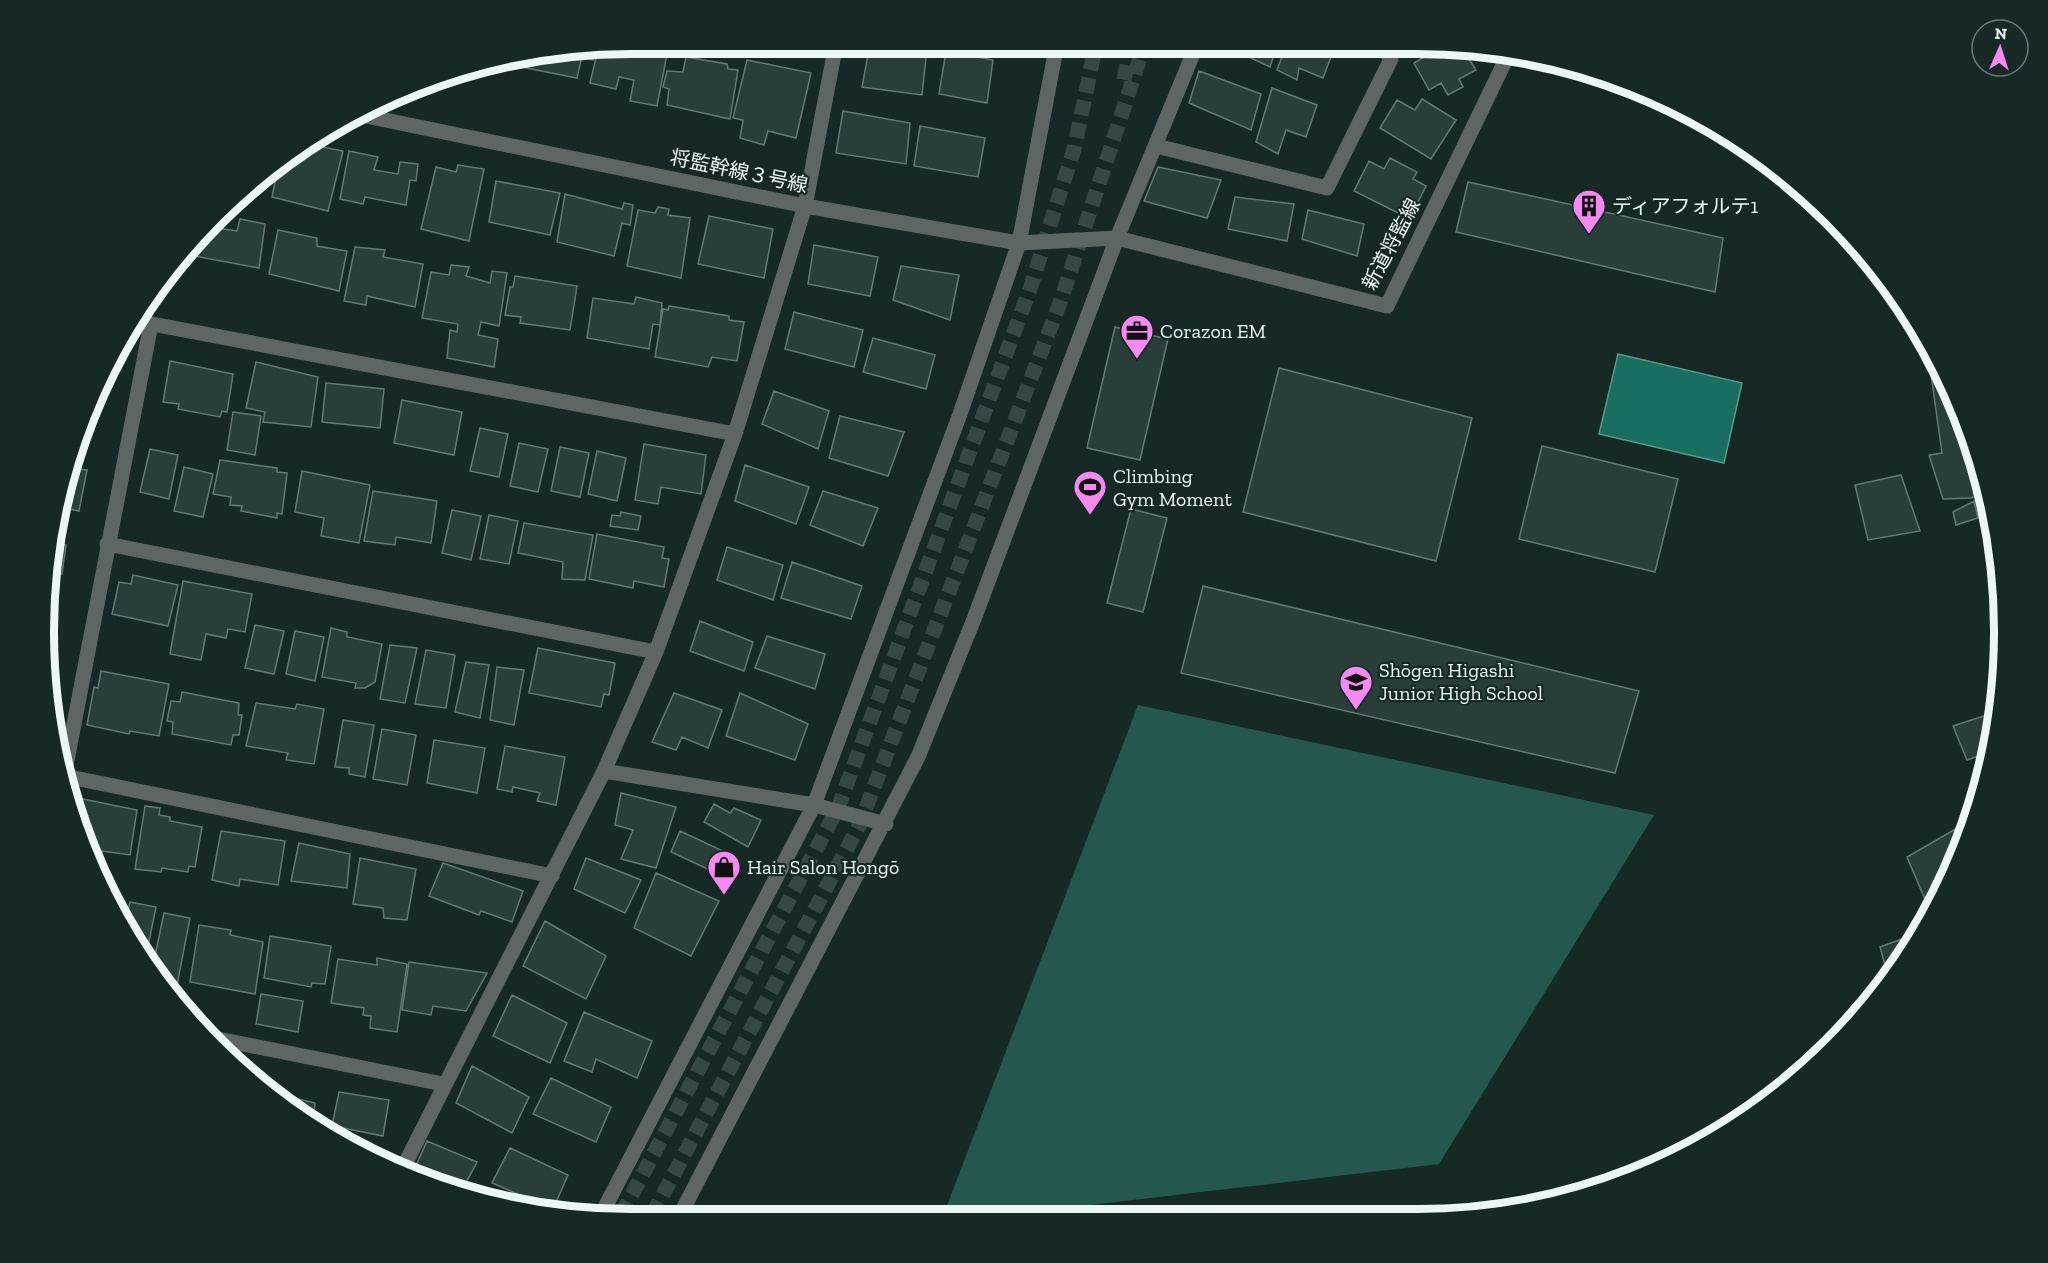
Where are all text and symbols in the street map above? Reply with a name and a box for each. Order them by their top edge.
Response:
north arrow [1970,18,2030,78]
text: N [1994,24,2007,43]
street label: 将監幹線３号線 [668,145,810,197]
building icon: ディアフォルテ1 [1571,188,1607,235]
street label: 新道将監線 [1357,194,1425,294]
place label: ディアフォルテ1 [1612,194,1759,218]
office icon: Corazon EM [1119,313,1155,360]
place label: Corazon EM [1160,319,1266,343]
place label: Climbing Gym Moment [1113,464,1232,511]
sports icon: Climbing Gym Moment [1072,469,1108,516]
place label: Shōgen Higashi Junior High School [1379,658,1543,705]
school or university icon: Shōgen Higashi Junior High School [1338,664,1374,711]
shop icon: Hair Salon Hongō [706,849,742,896]
place label: Hair Salon Hongō [747,855,899,879]

